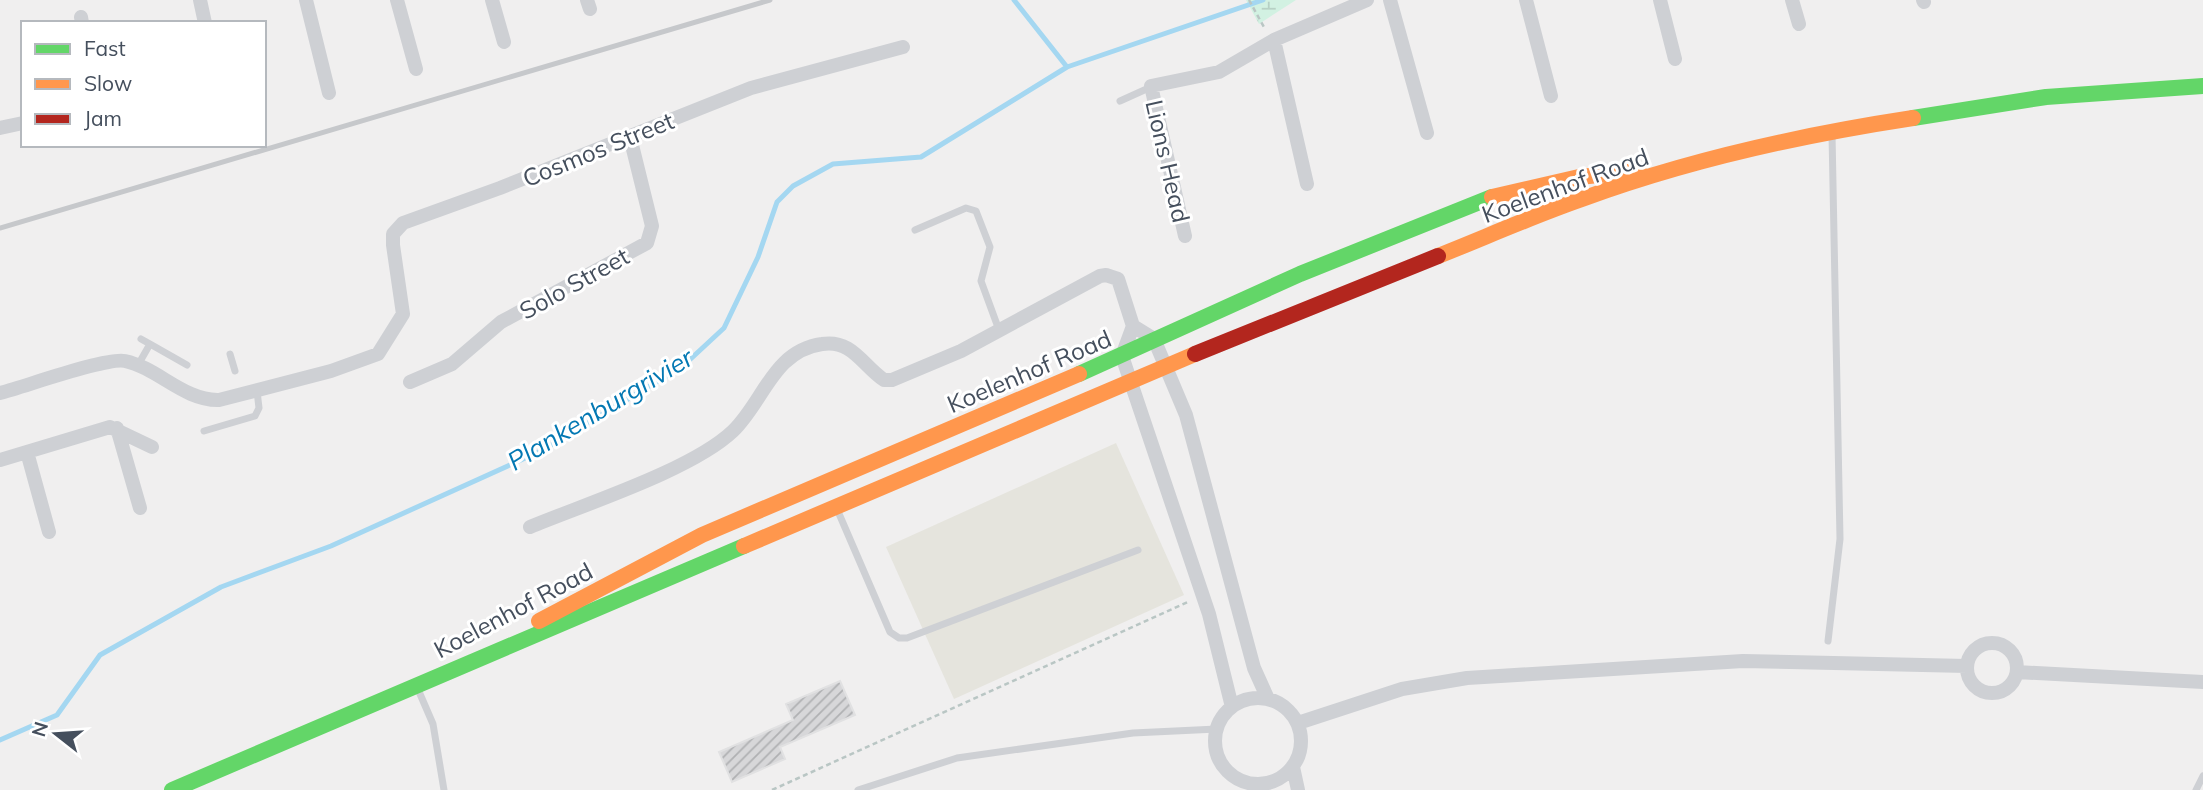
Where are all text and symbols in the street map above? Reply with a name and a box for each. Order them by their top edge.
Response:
legend [21,21,266,147]
text: Fast [84,35,126,61]
text: Slow [84,70,132,96]
street label: Lions Head [1139,97,1197,225]
text: Jam [84,105,122,131]
street label: Cosmos Street [518,105,678,193]
street label: Koelenhof Road [1477,141,1653,229]
street label: Solo Street [514,241,634,325]
street label: Koelenhof Road [942,323,1116,419]
water label: Plankenburgrivier [501,340,700,478]
street label: Koelenhof Road [429,556,597,664]
north arrow [21,699,91,769]
text: N [26,719,53,739]

